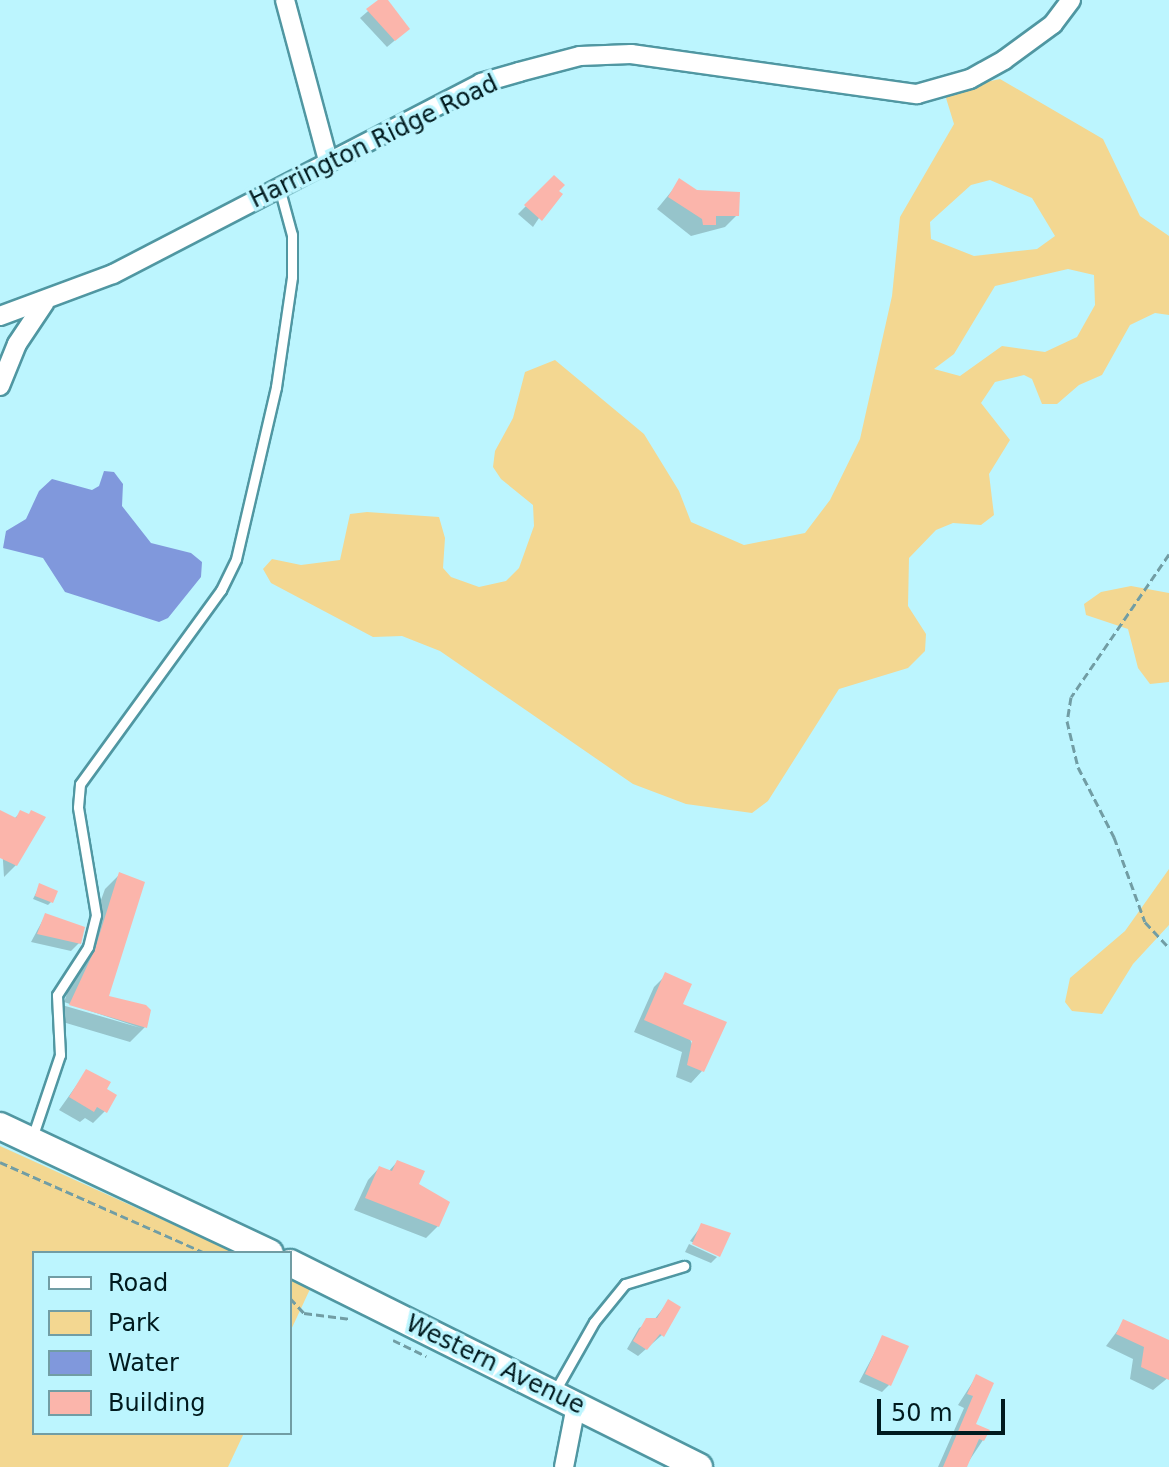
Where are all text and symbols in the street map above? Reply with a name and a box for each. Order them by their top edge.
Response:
street label: Harrington Ridge Road [245,69,503,215]
legend [32,1251,292,1435]
text: Road [108,1269,168,1297]
text: Park [108,1309,160,1337]
street label: Western Avenue [401,1309,589,1421]
text: Water [108,1349,179,1377]
scale bar [881,1383,1009,1433]
text: Building [108,1389,205,1417]
text: 50 m [891,1399,953,1427]

